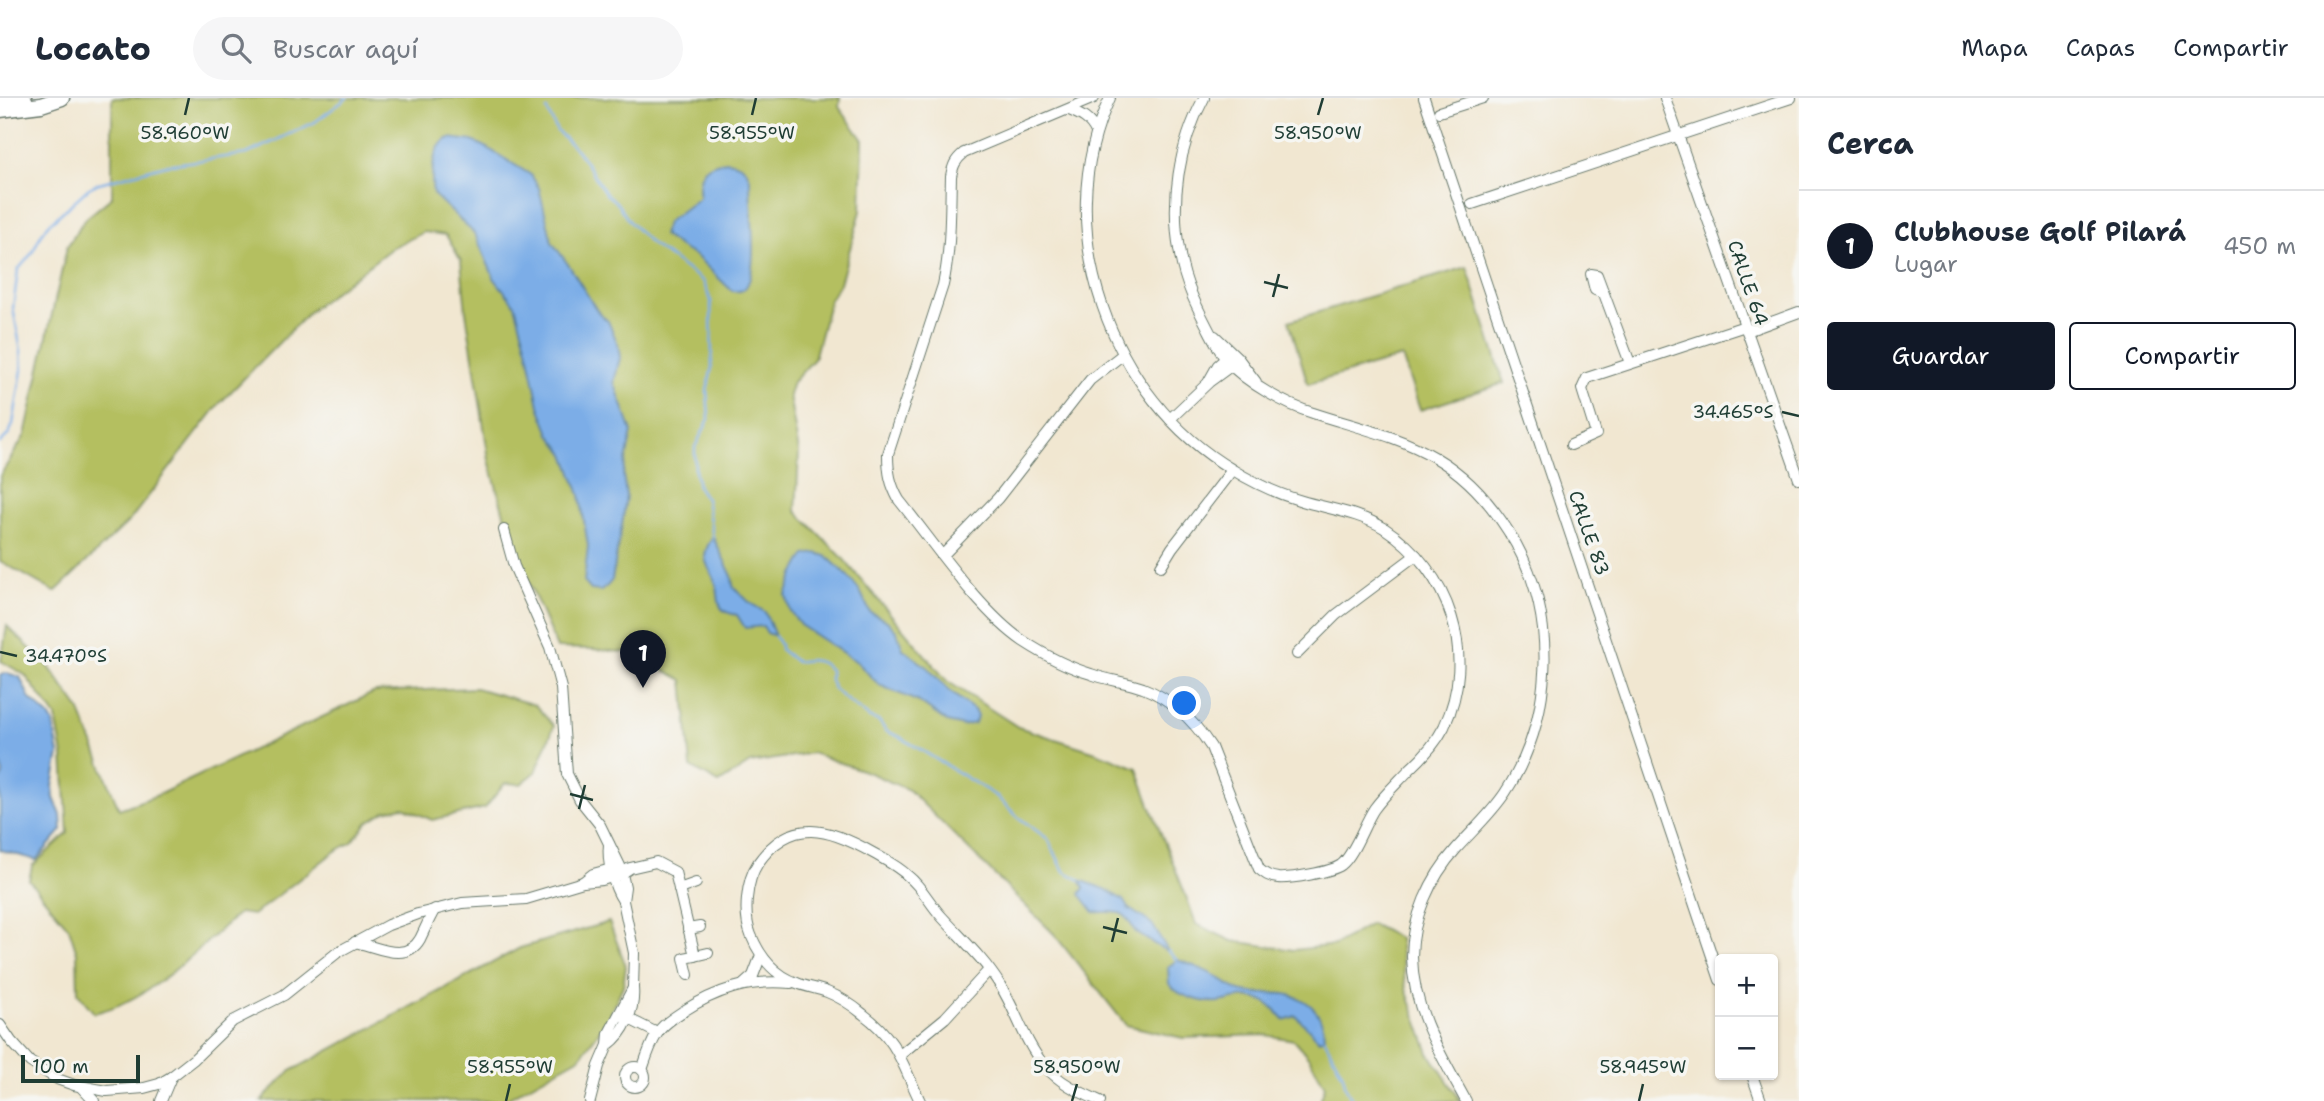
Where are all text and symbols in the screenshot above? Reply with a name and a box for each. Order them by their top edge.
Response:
search box [193,17,683,80]
text: Locato [35,26,151,71]
icon: search [217,29,255,67]
text: Buscar aquí [273,31,418,66]
text: Mapa [1961,32,2028,64]
text: Capas [2066,32,2135,64]
text: Compartir [2173,32,2289,64]
text: 58.960°W [141,121,229,145]
text: 58.955°W [709,121,795,145]
text: 58.950°W [1274,121,1362,145]
text: Cerca [1827,123,1914,164]
text: Clubhouse Golf Pilará [1894,214,2186,249]
text: 1 [1845,231,1855,261]
text: 450 m [2223,231,2296,261]
street label: CALLE 64 [1722,237,1774,329]
text: Lugar [1894,249,1958,279]
button: Guardar [1827,322,2055,390]
button: Compartir [2069,322,2296,390]
text: 34.465°S [1692,400,1774,424]
street label: CALLE 83 [1563,487,1615,579]
pin: 1 [620,630,666,688]
text: 34.470°S [25,644,107,668]
your location [1167,686,1201,720]
map controls [1715,954,1778,1080]
button: + [1715,954,1778,1017]
button: − [1715,1017,1778,1080]
scale bar [21,1052,140,1084]
text: 100 m [32,1054,89,1079]
text: 58.955°W [467,1055,553,1079]
text: 58.950°W [1033,1055,1121,1079]
text: 58.945°W [1600,1055,1686,1079]

